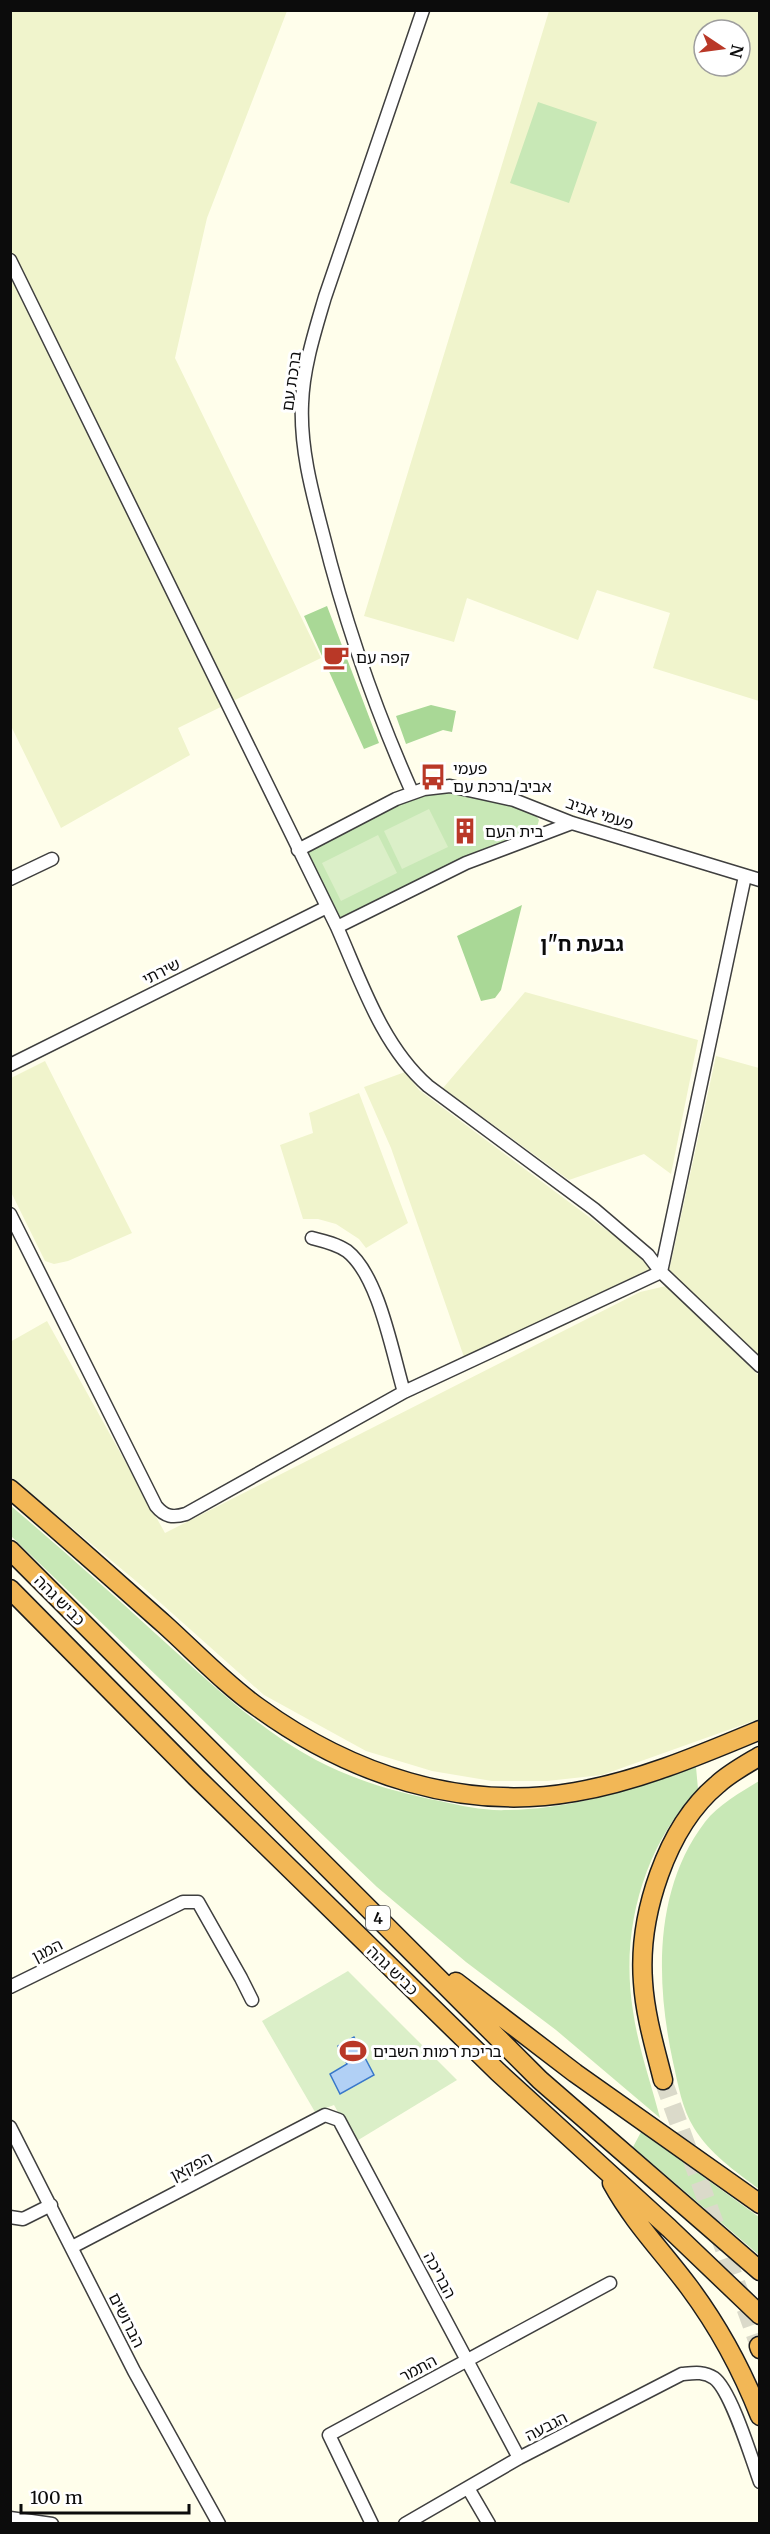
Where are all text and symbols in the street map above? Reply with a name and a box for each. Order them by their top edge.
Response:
north arrow [692,18,752,78]
text: N [725,43,748,60]
street label: ברכת עם [277,350,305,412]
cafe icon: קפה עם [321,642,351,672]
place label: קפה עם [356,647,410,667]
place label: פעמי אביב/ברכת עם [453,758,552,796]
bus stop icon: פעמי אביב/ברכת עם [418,762,448,792]
street label: פעמי אביב [564,792,636,834]
building icon: בית העם [450,816,480,846]
place label: בית העם [485,821,544,841]
district label: גבעת ח"ן [540,931,624,956]
street label: שירתי [139,953,183,989]
street label: כביש גהה [30,1570,90,1630]
road number: 4 [366,1906,390,1930]
street label: המגן [28,1934,66,1966]
street label: כביש גהה [363,1941,423,1999]
sports icon: בריכת רמות השבים [338,2036,368,2066]
place label: בריכת רמות השבים [373,2041,502,2061]
street label: הפקאן [166,2147,216,2185]
street label: הבריכה [419,2248,461,2302]
street label: הברושים [105,2289,149,2351]
street label: התמר [396,2350,440,2386]
street label: הגבעה [522,2407,570,2445]
scale bar [21,2477,189,2515]
text: 100 m [30,2486,83,2509]

